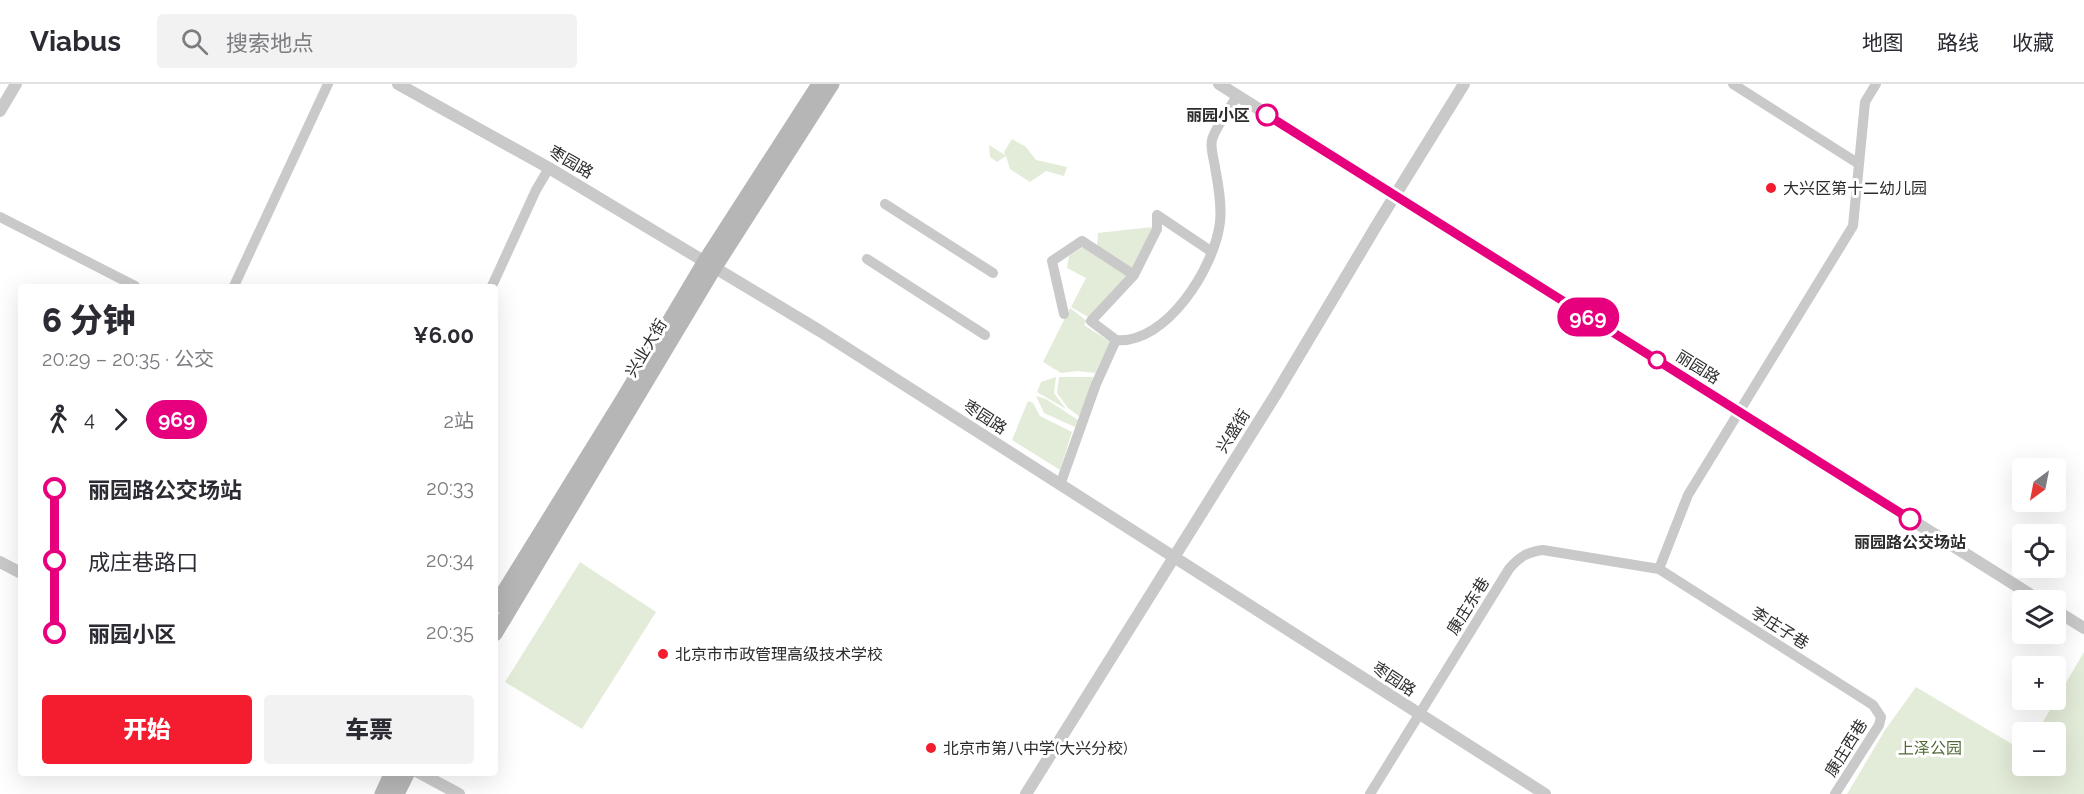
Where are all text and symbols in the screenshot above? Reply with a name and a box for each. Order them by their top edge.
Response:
search box [157,14,577,68]
text: Viabus [30,25,121,58]
icon: search [178,25,211,58]
text: 搜索地点 [226,30,314,56]
text: 地图 [1862,30,1904,55]
text: 路线 [1937,30,1979,55]
text: 收藏 [2012,30,2054,55]
marker: 丽园小区 [1256,104,1278,126]
place label: 丽园小区 [1186,106,1250,125]
street label: 枣园路 [545,142,597,182]
place label: 大兴区第十二幼儿园 [1783,179,1927,198]
marker: 大兴区第十二幼儿园 [1764,181,1778,195]
line badge: 969 [1554,298,1622,336]
text: 6 分钟 [42,301,136,340]
text: 969 [1569,305,1607,330]
street label: 兴业大街 [621,316,671,380]
text: ¥6.00 [413,322,474,348]
street label: 丽园路 [1673,346,1723,388]
text: 20:29 – 20:35 · 公交 [42,347,214,371]
unlabelled marker [1648,351,1666,369]
street label: 枣园路 [960,396,1010,438]
icon: walk [42,403,75,436]
icon: forward [104,403,137,436]
street label: 兴盛街 [1212,406,1254,456]
text: 4 [84,407,95,431]
text: 969 [158,407,195,432]
text: 2站 [444,409,474,433]
north arrow [2012,458,2066,512]
map controls [2012,458,2066,776]
text: 20:33 [426,476,474,500]
text: 丽园路公交场站 [88,477,242,503]
marker: 丽园路公交场站 [1899,508,1921,530]
button: locate [2012,524,2066,578]
place label: 丽园路公交场站 [1854,533,1966,552]
text: 20:34 [426,548,474,572]
text: 成庄巷路口 [88,549,198,575]
street label: 康庄东巷 [1443,574,1493,638]
button: layers [2012,590,2066,644]
street label: 李庄子巷 [1748,603,1812,653]
text: 20:35 [426,620,474,644]
text: 丽园小区 [88,621,176,647]
place label: 北京市市政管理高级技术学校 [675,645,883,664]
marker: 北京市市政管理高级技术学校 [656,647,670,661]
button: + [2012,656,2066,710]
street label: 枣园路 [1369,658,1419,700]
button: 开始 [42,695,252,764]
button: 车票 [264,695,474,764]
street label: 康庄西巷 [1821,716,1871,780]
button: − [2012,722,2066,776]
place label: 北京市第八中学(大兴分校) [943,739,1128,758]
park label: 上泽公园 [1898,739,1962,758]
marker: 北京市第八中学(大兴分校) [924,741,938,755]

